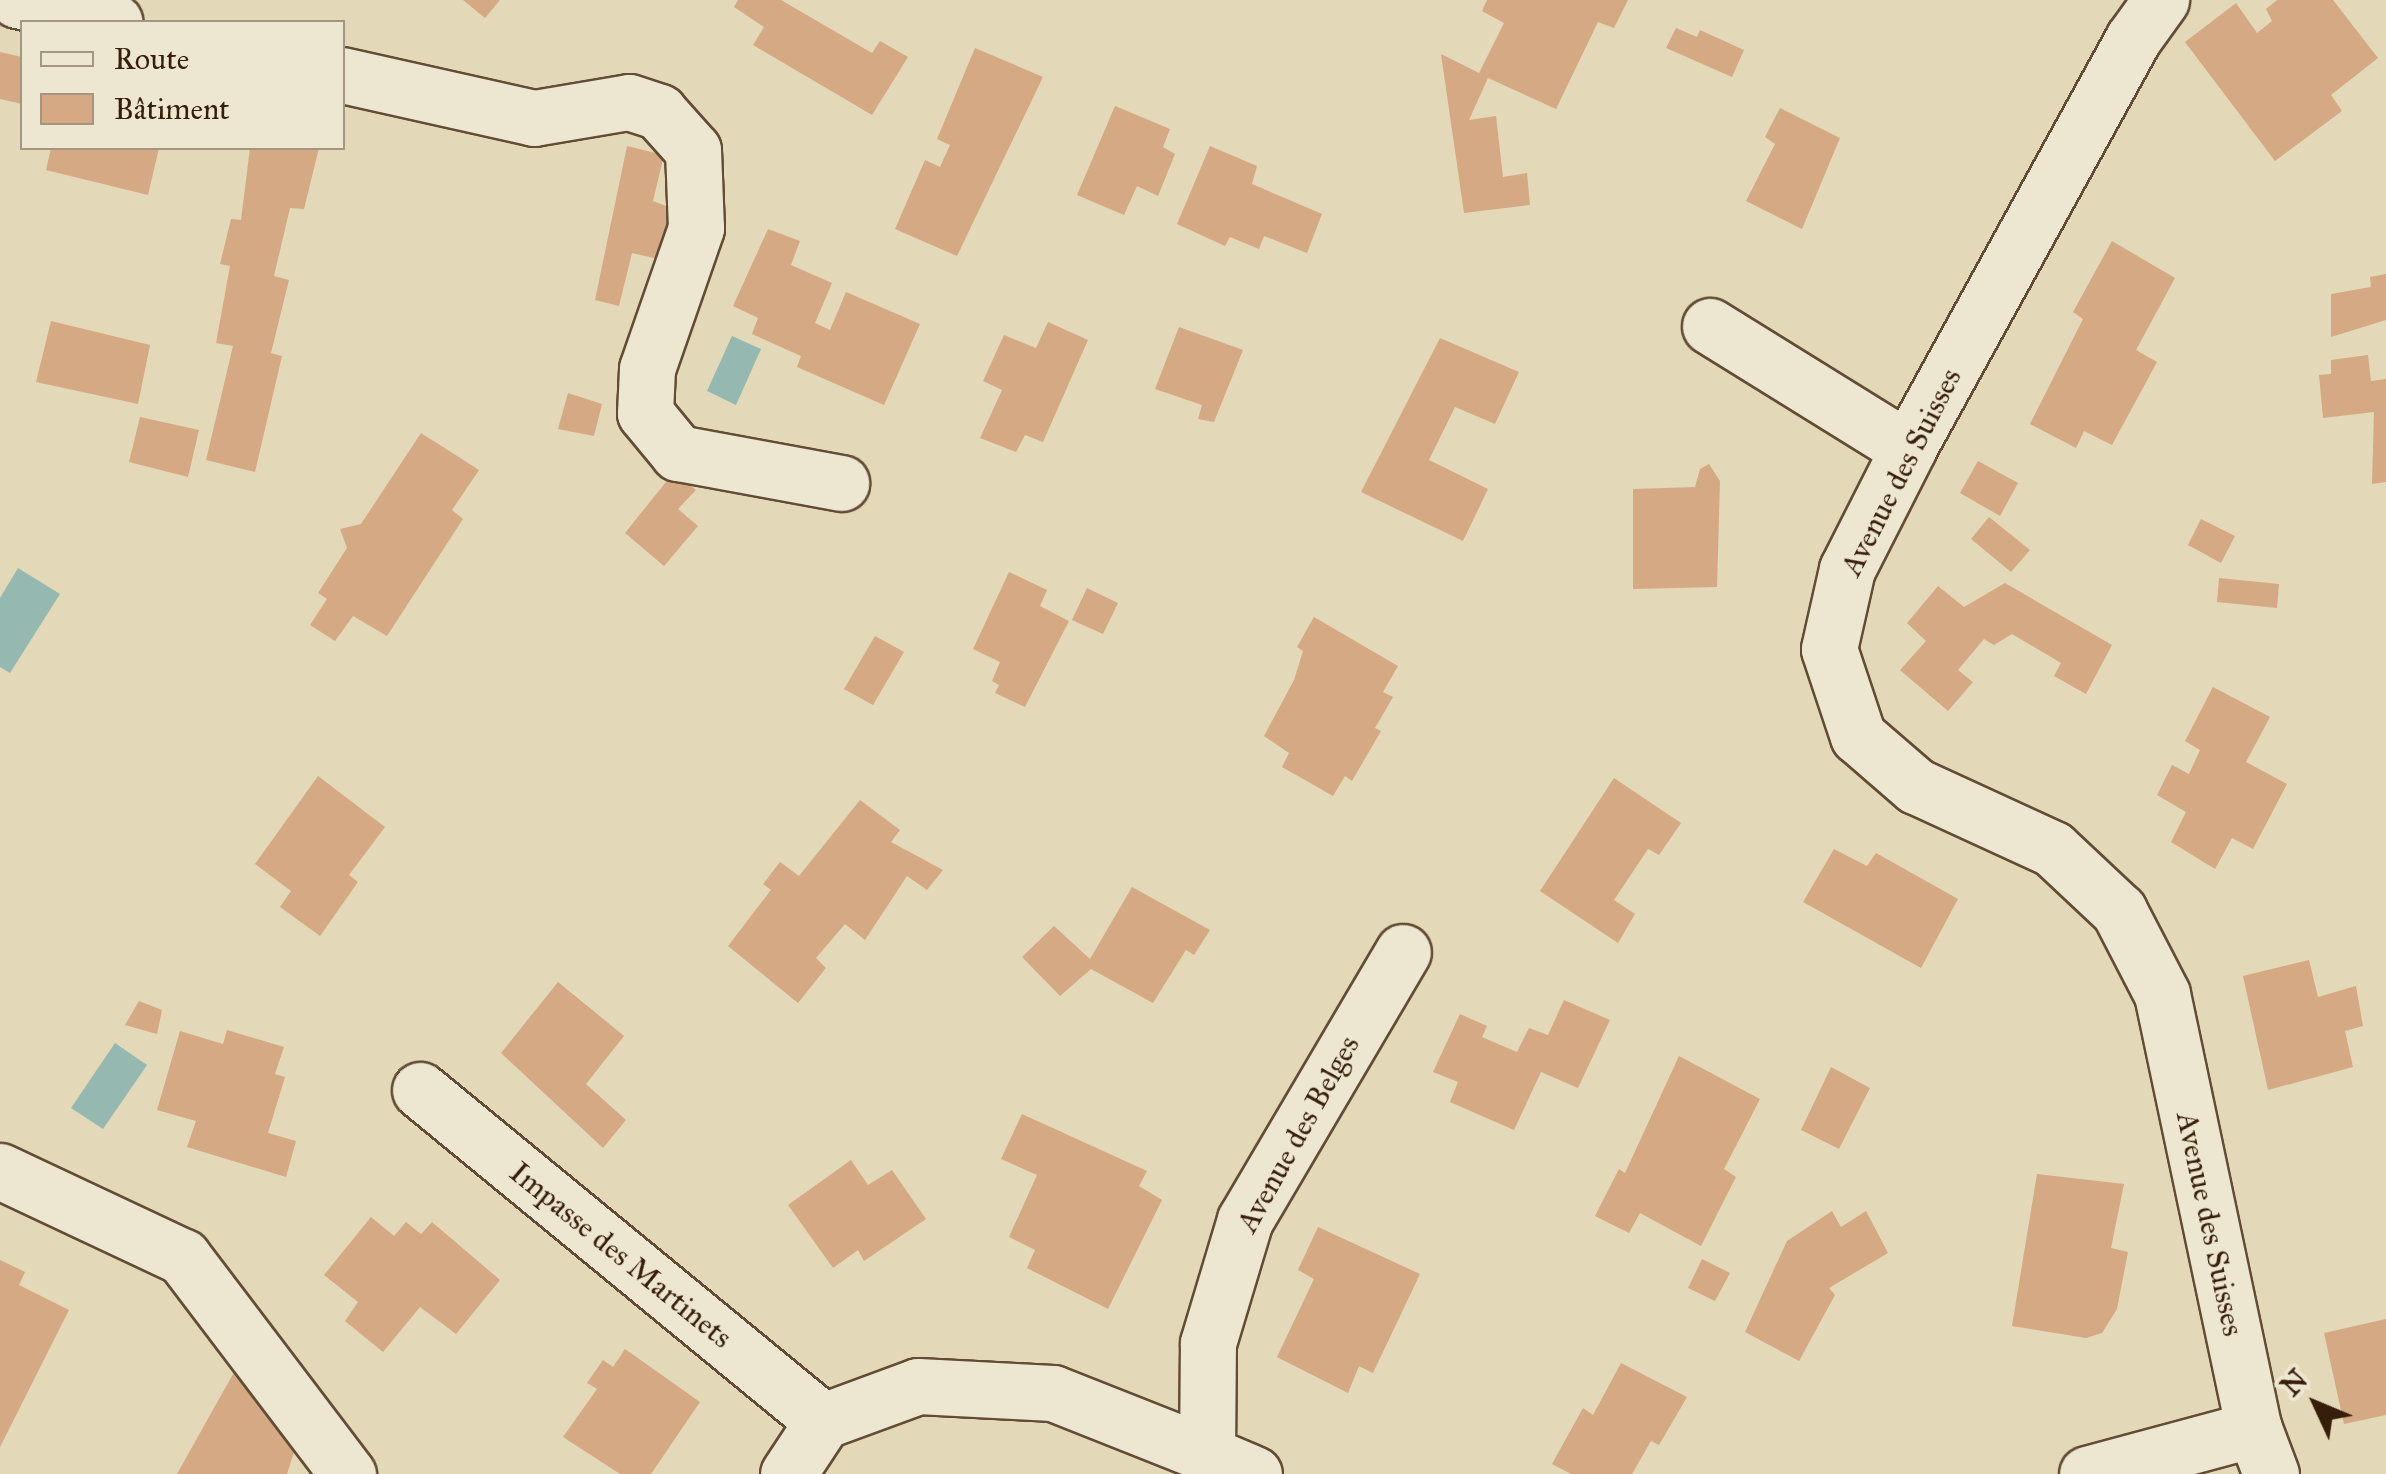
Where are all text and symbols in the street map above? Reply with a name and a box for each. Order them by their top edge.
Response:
legend [20,20,345,150]
text: Route [114,41,189,77]
text: Bâtiment [114,91,230,127]
street label: Avenue des Suisses [1833,362,1969,582]
street label: Avenue des Belges [1229,1029,1367,1239]
street label: Avenue des Suisses [2169,1109,2251,1339]
street label: Impasse des Martinets [503,1154,739,1356]
north arrow [2266,1354,2366,1454]
text: N [2273,1362,2315,1404]

